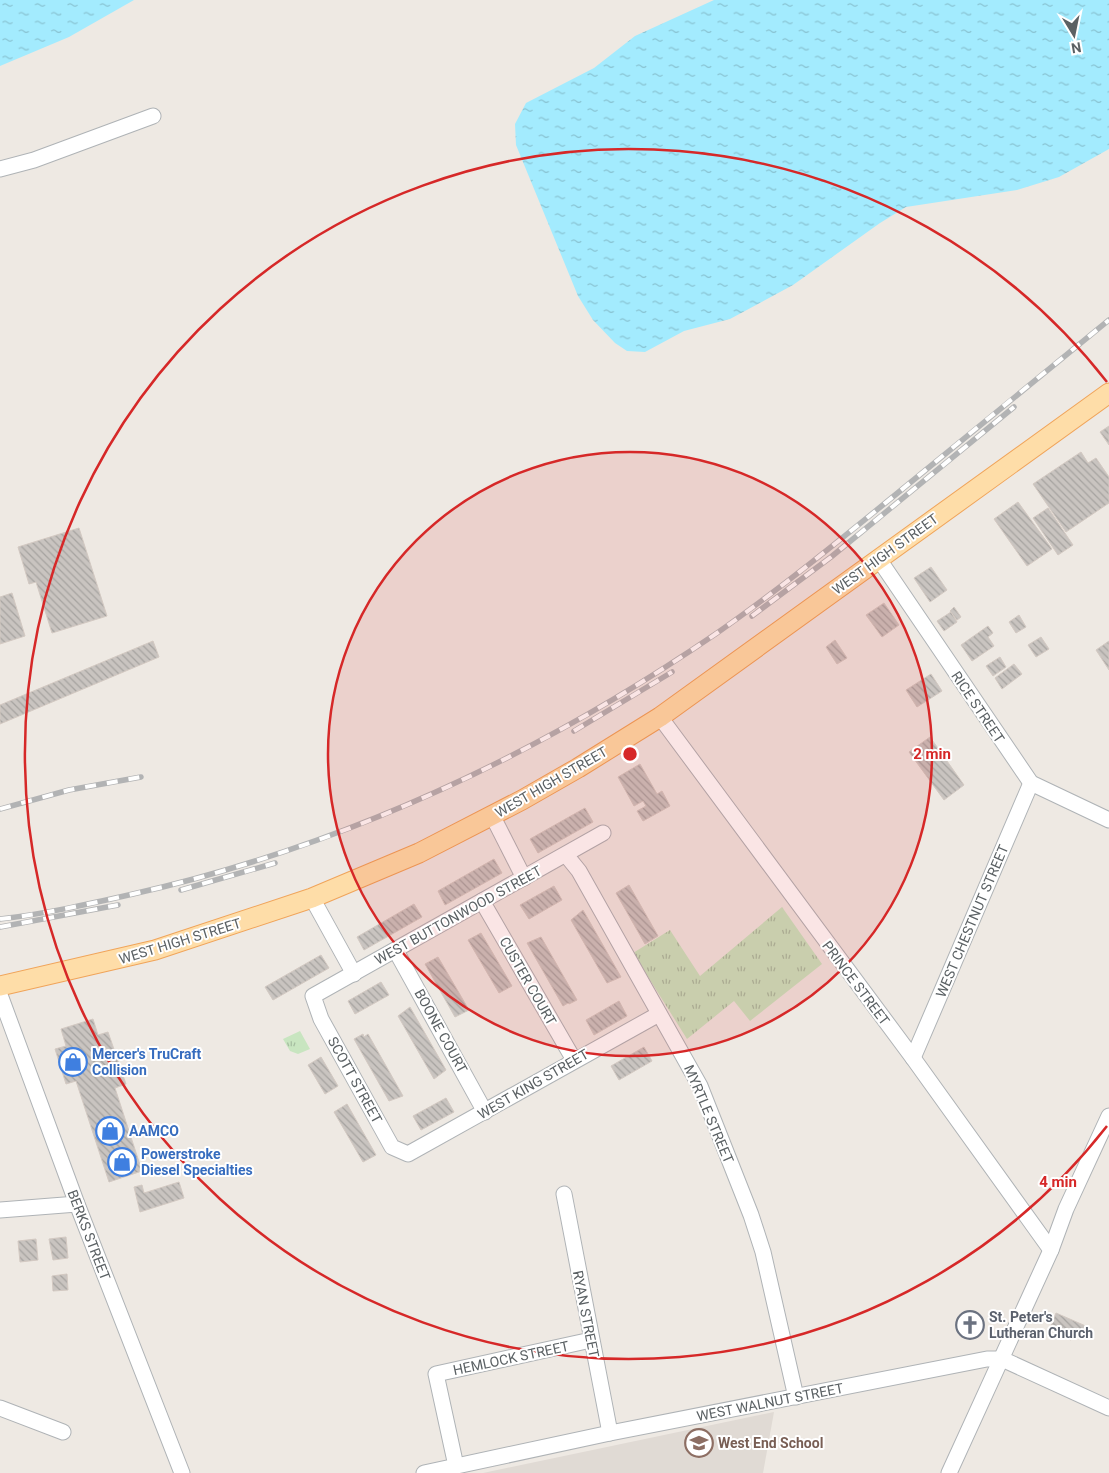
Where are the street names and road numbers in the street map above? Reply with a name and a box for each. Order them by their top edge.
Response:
street label: WEST HIGH STREET [829,510,941,598]
street label: RICE STREET [948,668,1008,746]
street label: WEST HIGH STREET [492,743,610,821]
street label: WEST CHESTNUT STREET [933,842,1012,1000]
street label: WEST BUTTONWOOD STREET [372,862,545,968]
street label: WEST HIGH STREET [117,915,244,967]
street label: CUSTER COURT [496,934,560,1029]
street label: PRINCE STREET [819,938,893,1029]
street label: BOONE COURT [411,986,471,1076]
street label: SCOTT STREET [325,1034,386,1127]
street label: WEST KING STREET [475,1045,592,1122]
street label: MYRTLE STREET [681,1062,737,1166]
street label: BERKS STREET [64,1188,114,1283]
street label: RYAN STREET [570,1269,602,1360]
street label: HEMLOCK STREET [452,1338,571,1378]
street label: WEST WALNUT STREET [695,1380,845,1424]

